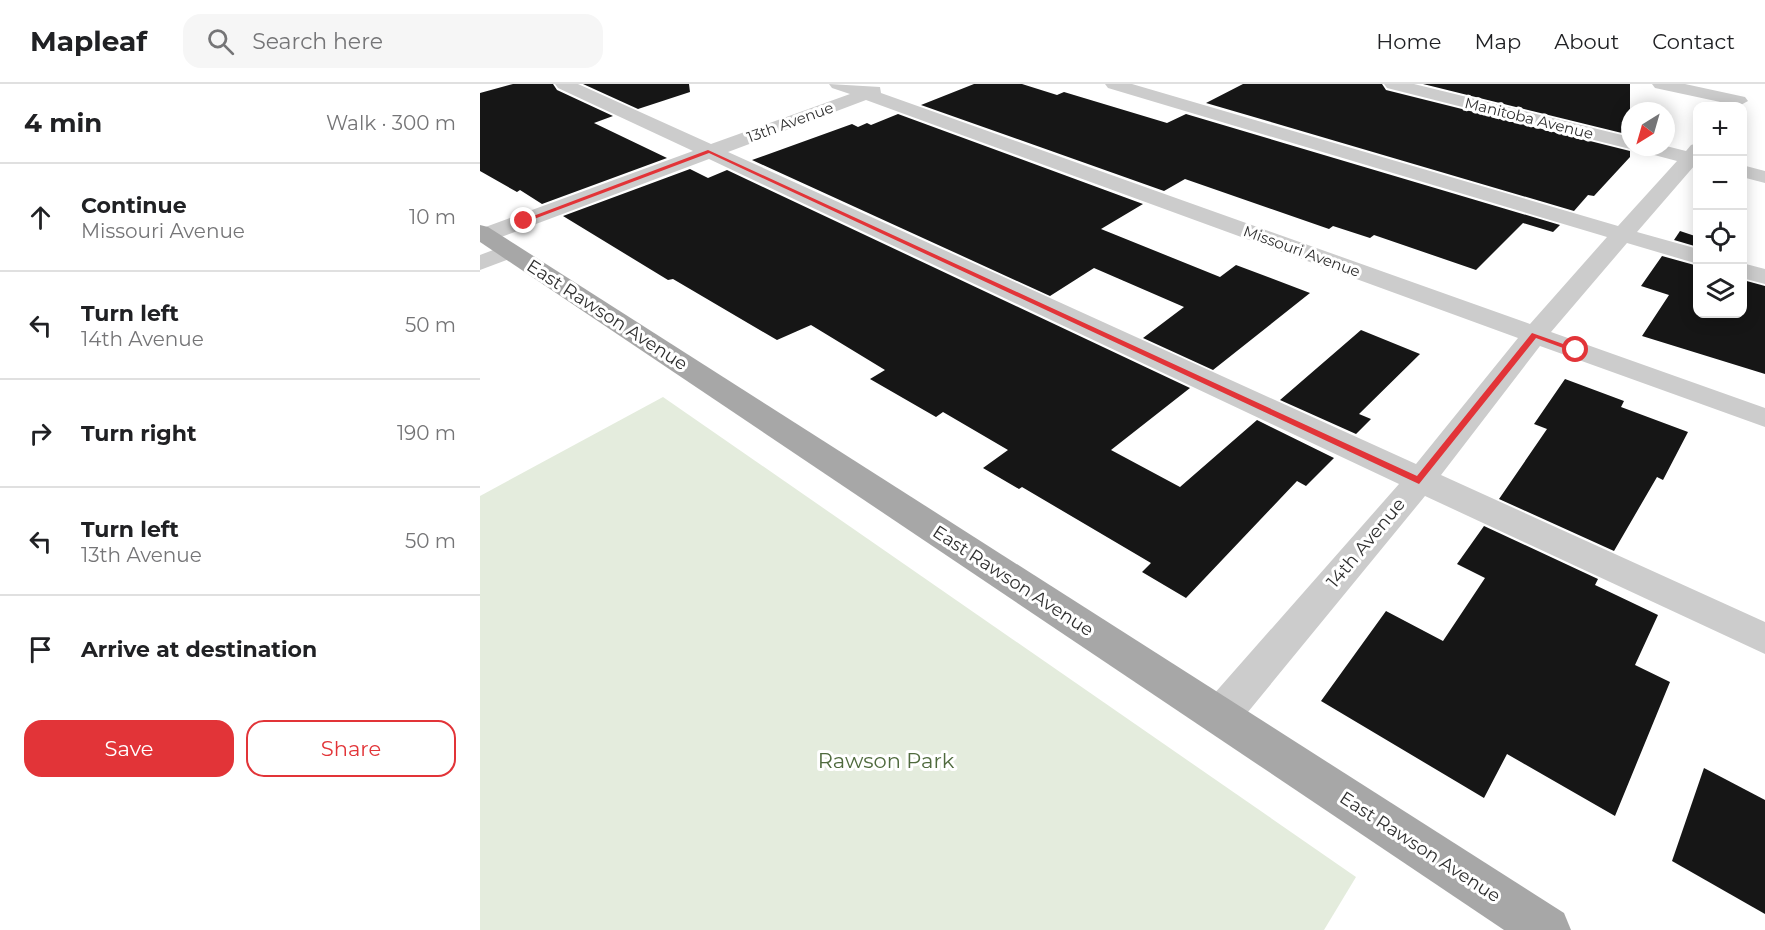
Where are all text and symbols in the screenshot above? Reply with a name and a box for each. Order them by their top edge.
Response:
search box [183,14,603,68]
text: Mapleaf [30,24,147,58]
icon: search [204,25,237,58]
text: Search here [252,28,383,55]
text: Home [1376,29,1441,54]
text: Map [1474,29,1521,54]
text: About [1554,29,1619,54]
text: Contact [1652,29,1735,54]
street label: Manitoba Avenue [1463,93,1595,143]
street label: 13th Avenue [744,98,836,146]
north arrow [1621,102,1675,156]
map controls [1693,102,1747,318]
button: + [1693,102,1747,156]
text: 4 min [24,107,102,139]
text: Walk · 300 m [326,111,456,135]
button: − [1693,156,1747,210]
text: Continue [81,192,187,219]
icon: ahead [24,201,57,234]
text: 10 m [409,205,456,229]
route end [510,207,536,233]
button: locate [1693,210,1747,264]
text: Missouri Avenue [81,219,245,243]
street label: Missouri Avenue [1241,221,1363,281]
street label: East Rawson Avenue [522,255,692,375]
button: layers [1693,264,1747,318]
text: Turn left [81,300,179,327]
icon: left [24,309,57,342]
text: 50 m [405,313,456,337]
text: 14th Avenue [81,327,204,351]
route start [1562,336,1588,362]
icon: right [24,417,57,450]
text: Turn right [81,420,196,447]
text: 190 m [397,421,456,445]
street label: 14th Avenue [1322,494,1410,592]
text: Turn left [81,516,179,543]
street label: East Rawson Avenue [928,521,1098,641]
icon: left [24,525,57,558]
text: 50 m [405,529,456,553]
text: 13th Avenue [81,543,202,567]
icon: arrive [24,633,57,666]
text: Arrive at destination [81,636,317,663]
button: Save [24,720,234,777]
button: Share [246,720,456,777]
park label: Rawson Park [818,748,955,773]
street label: East Rawson Avenue [1335,787,1505,907]

